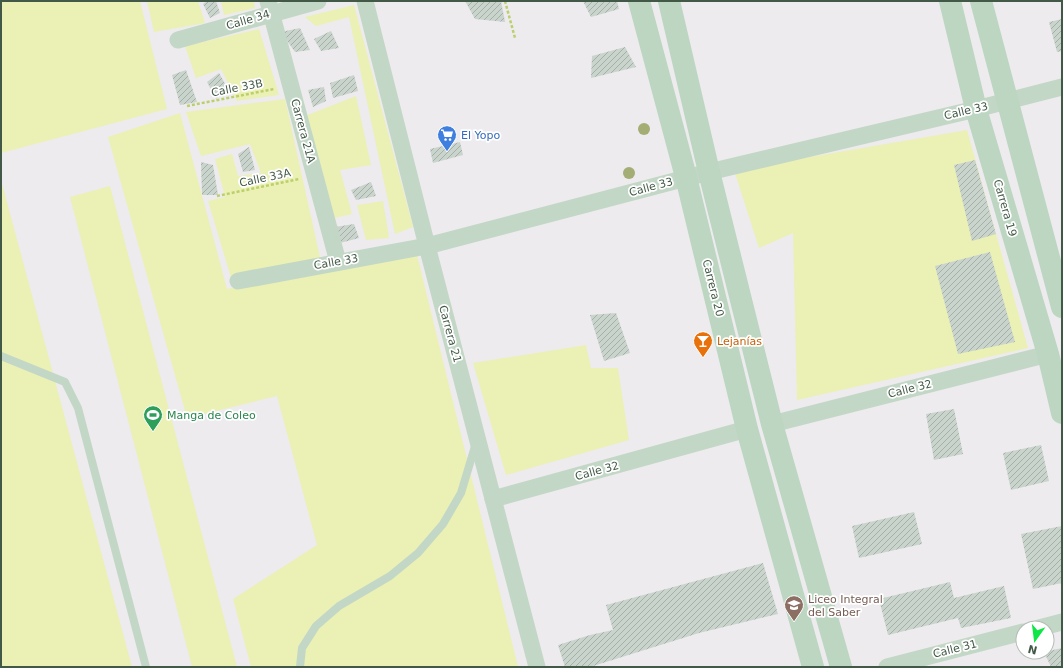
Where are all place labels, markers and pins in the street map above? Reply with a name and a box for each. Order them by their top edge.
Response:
supermarket icon: El Yopo [436,124,458,152]
place label: El Yopo [461,129,500,142]
bar icon: Lejanías [692,330,714,358]
place label: Lejanías [717,335,762,348]
sports icon: Manga de Coleo [142,404,164,432]
place label: Manga de Coleo [167,409,256,422]
place label: Liceo Integral del Saber [808,593,883,619]
school or university icon: Liceo Integral del Saber [783,594,805,622]

